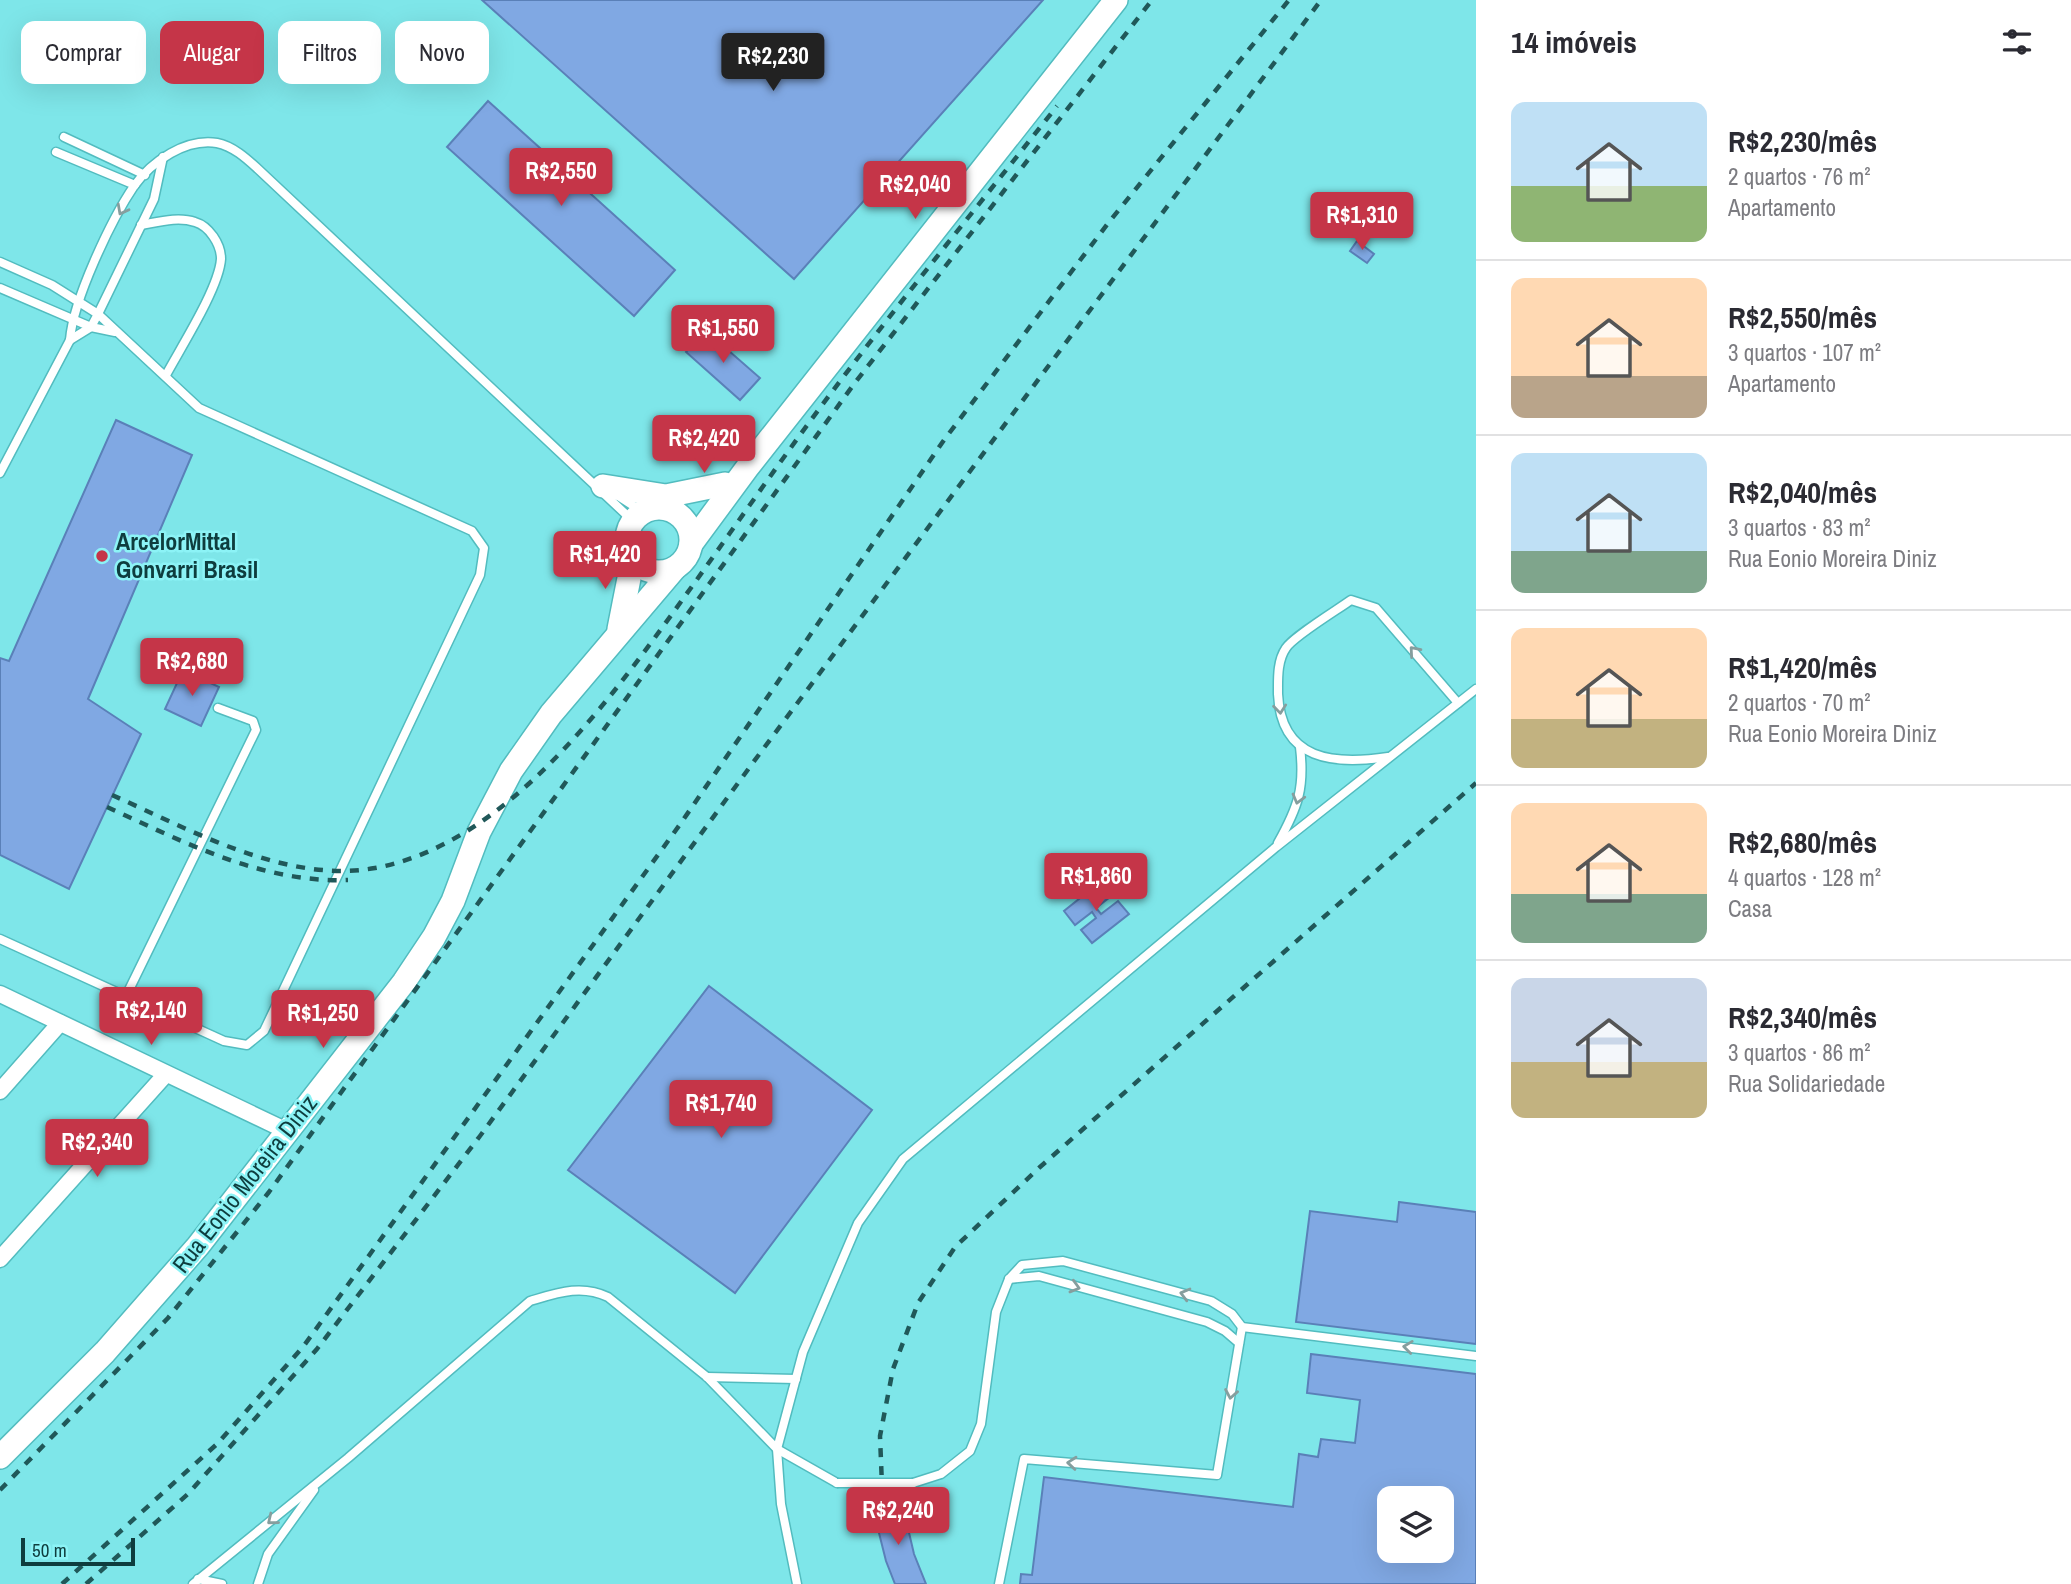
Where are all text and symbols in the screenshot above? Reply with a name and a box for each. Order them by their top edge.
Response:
chip: Comprar [21,21,146,84]
chip: Alugar [160,21,264,84]
chip: Filtros [278,21,381,84]
chip: Novo [395,21,489,84]
text: 14 imóveis [1511,22,1637,62]
icon: filters [1998,23,2036,61]
pin: R$2,230 [708,34,838,93]
text: R$2,230 [737,40,809,71]
text: R$2,230/mês [1728,121,1877,161]
icon: home [1567,130,1651,214]
pin: R$2,550 [496,148,626,208]
text: R$2,550 [525,155,597,186]
text: 2 quartos · 76 m² [1728,161,1871,192]
pin: R$2,040 [850,162,980,221]
text: R$2,040 [879,168,951,199]
pin: R$1,310 [1297,192,1427,252]
text: Apartamento [1728,192,1836,223]
text: R$1,310 [1326,199,1398,230]
one-way arrow [116,203,130,215]
text: R$2,550/mês [1728,297,1877,337]
pin: R$1,550 [658,306,788,365]
icon: home [1567,306,1651,390]
text: R$1,550 [687,312,759,343]
text: 3 quartos · 107 m² [1728,337,1881,368]
text: Apartamento [1728,368,1836,399]
pin: R$2,420 [639,416,769,475]
text: R$2,420 [668,422,740,453]
text: R$2,040/mês [1728,472,1877,512]
icon: home [1567,481,1651,565]
text: 3 quartos · 83 m² [1728,512,1871,543]
place label: ArcelorMittal Gonvarri Brasil [116,525,258,585]
pin: R$1,420 [540,532,670,591]
text: R$1,420 [569,538,641,569]
text: Rua Eonio Moreira Diniz [1728,543,1937,574]
marker: ArcelorMittal Gonvarri Brasil [94,548,110,564]
pin: R$2,680 [127,638,257,698]
text: R$2,680 [156,645,228,676]
one-way arrow [1410,646,1422,659]
text: R$1,420/mês [1728,647,1877,687]
icon: home [1567,656,1651,740]
text: 2 quartos · 70 m² [1728,687,1871,718]
one-way arrow [1272,703,1287,715]
text: Rua Eonio Moreira Diniz [1728,718,1937,749]
one-way arrow [1292,793,1306,805]
text: R$2,680/mês [1728,822,1877,862]
icon: home [1567,831,1651,915]
pin: R$1,860 [1031,853,1161,913]
text: R$1,860 [1060,860,1132,891]
text: 4 quartos · 128 m² [1728,862,1881,893]
text: Casa [1728,893,1772,924]
pin: R$2,140 [86,988,216,1047]
pin: R$1,250 [258,990,388,1050]
text: R$2,140 [115,994,187,1025]
text: R$1,250 [287,997,359,1028]
text: R$2,340/mês [1728,997,1877,1037]
icon: home [1567,1006,1651,1090]
text: 3 quartos · 86 m² [1728,1037,1871,1068]
text: Rua Solidariedade [1728,1068,1885,1099]
pin: R$1,740 [656,1080,786,1140]
text: R$1,740 [685,1087,757,1118]
street label: Rua Eonio Moreira Diniz [165,1088,324,1279]
pin: R$2,340 [32,1120,162,1179]
text: R$2,340 [61,1126,133,1157]
one-way arrow [1069,1278,1081,1293]
one-way arrow [1179,1288,1191,1302]
one-way arrow [1402,1340,1414,1355]
one-way arrow [1224,1388,1239,1400]
one-way arrow [1066,1456,1077,1471]
map controls [1377,1486,1454,1563]
button: layers [1377,1486,1454,1563]
pin: R$2,240 [833,1488,963,1547]
text: R$2,240 [862,1494,934,1525]
one-way arrow [267,1512,280,1524]
scale bar [21,1535,135,1567]
text: 50 m [32,1537,67,1563]

